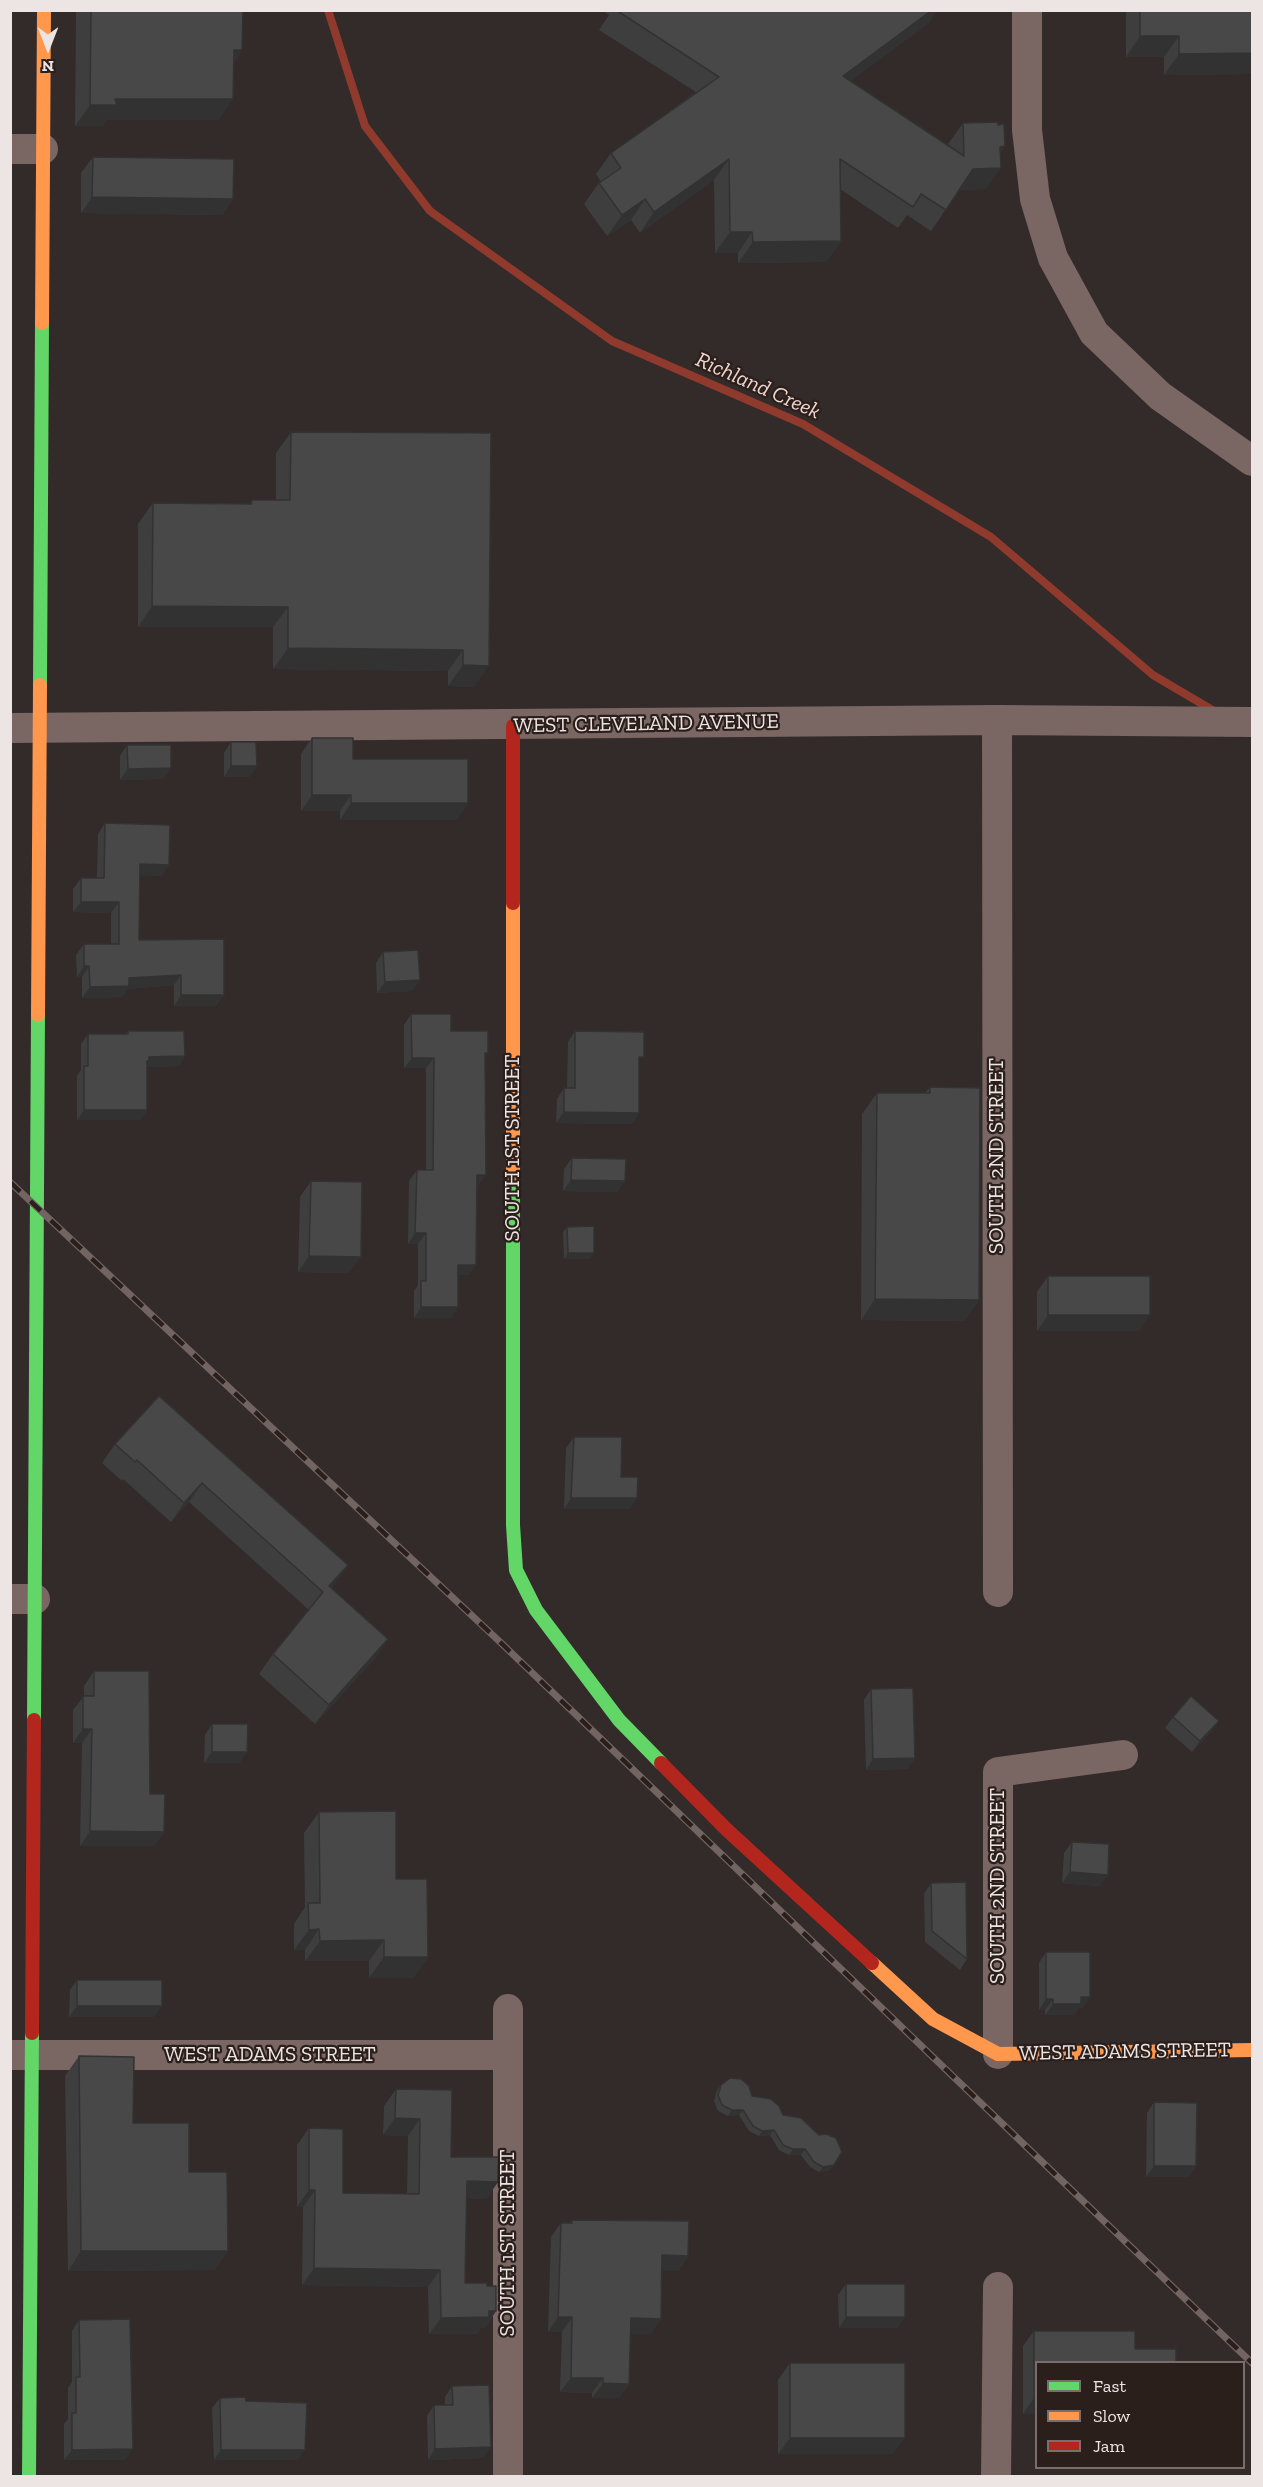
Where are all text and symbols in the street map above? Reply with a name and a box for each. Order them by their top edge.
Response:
north arrow [18,18,78,78]
text: N [42,57,54,76]
water label: Richland Creek [691,347,825,425]
street label: WEST CLEVELAND AVENUE [513,709,779,739]
street label: SOUTH 1ST STREET [500,1055,526,1241]
street label: SOUTH 2ND STREET [984,1058,1010,1254]
street label: SOUTH 2ND STREET [985,1788,1011,1984]
street label: WEST ADAMS STREET [1019,2038,1231,2066]
street label: WEST ADAMS STREET [164,2042,376,2068]
street label: SOUTH 1ST STREET [495,2150,521,2336]
legend [1035,2361,1245,2469]
text: Fast [1093,2375,1126,2397]
text: Slow [1093,2405,1130,2427]
text: Jam [1093,2435,1125,2457]

